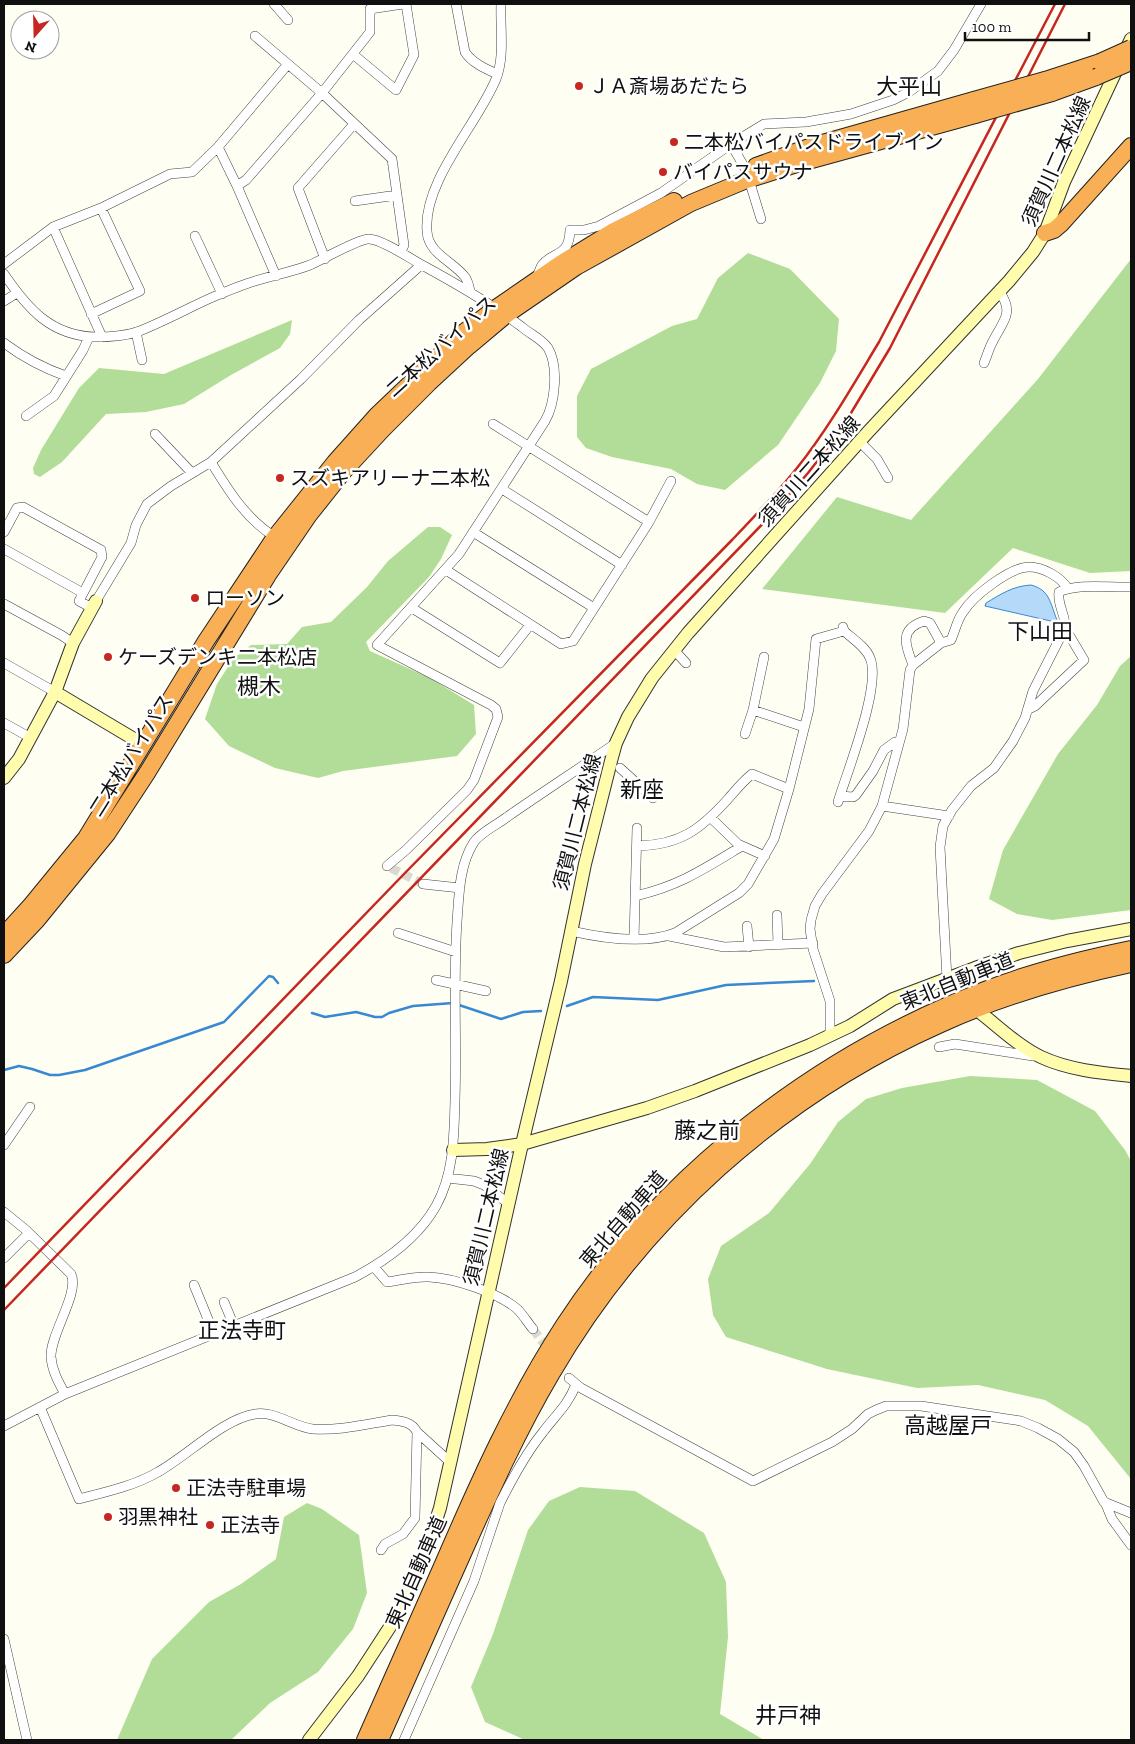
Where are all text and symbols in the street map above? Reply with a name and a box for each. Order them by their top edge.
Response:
north arrow [10,10,60,60]
scale bar [965,10,1089,42]
text: 100 m [972,18,1011,36]
text: N [22,37,39,57]
district label: 大平山 [876,73,942,100]
place label: ＪＡ斎場あだたら [589,74,749,98]
marker: ＪＡ斎場あだたら [573,80,585,92]
street label: 須賀川二本松線 [1017,92,1095,230]
place label: 二本松バイパスドライブイン [684,130,944,154]
marker: 二本松バイパスドライブイン [668,136,680,148]
place label: バイパスサウナ [673,160,813,184]
marker: バイパスサウナ [657,166,669,178]
street label: 二本松バイパス [381,290,501,402]
street label: 須賀川二本松線 [753,411,865,531]
place label: スズキアリーナ二本松 [290,466,490,490]
marker: スズキアリーナ二本松 [274,472,286,484]
place label: ローソン [205,586,285,610]
marker: ローソン [189,592,201,604]
district label: 下山田 [1007,618,1073,645]
place label: ケーズデンキ二本松店 [118,645,317,669]
marker: ケーズデンキ二本松店 [102,651,114,663]
district label: 槻木 [237,673,281,700]
street label: 二本松バイパス [84,689,178,821]
street label: 須賀川二本松線 [548,751,606,893]
district label: 新座 [620,776,664,803]
street label: 東北自動車道 [897,947,1017,1015]
district label: 藤之前 [674,1117,740,1144]
street label: 須賀川二本松線 [459,1146,513,1288]
street label: 東北自動車道 [575,1166,671,1272]
district label: 正法寺町 [198,1317,286,1344]
district label: 高越屋戸 [904,1412,992,1439]
place label: 正法寺駐車場 [186,1476,306,1500]
marker: 正法寺駐車場 [170,1482,182,1494]
place label: 羽黒神社 [118,1505,198,1529]
marker: 羽黒神社 [102,1511,114,1523]
street label: 東北自動車道 [381,1512,451,1632]
place label: 正法寺 [220,1513,280,1537]
marker: 正法寺 [204,1519,216,1531]
district label: 井戸神 [755,1702,821,1729]

